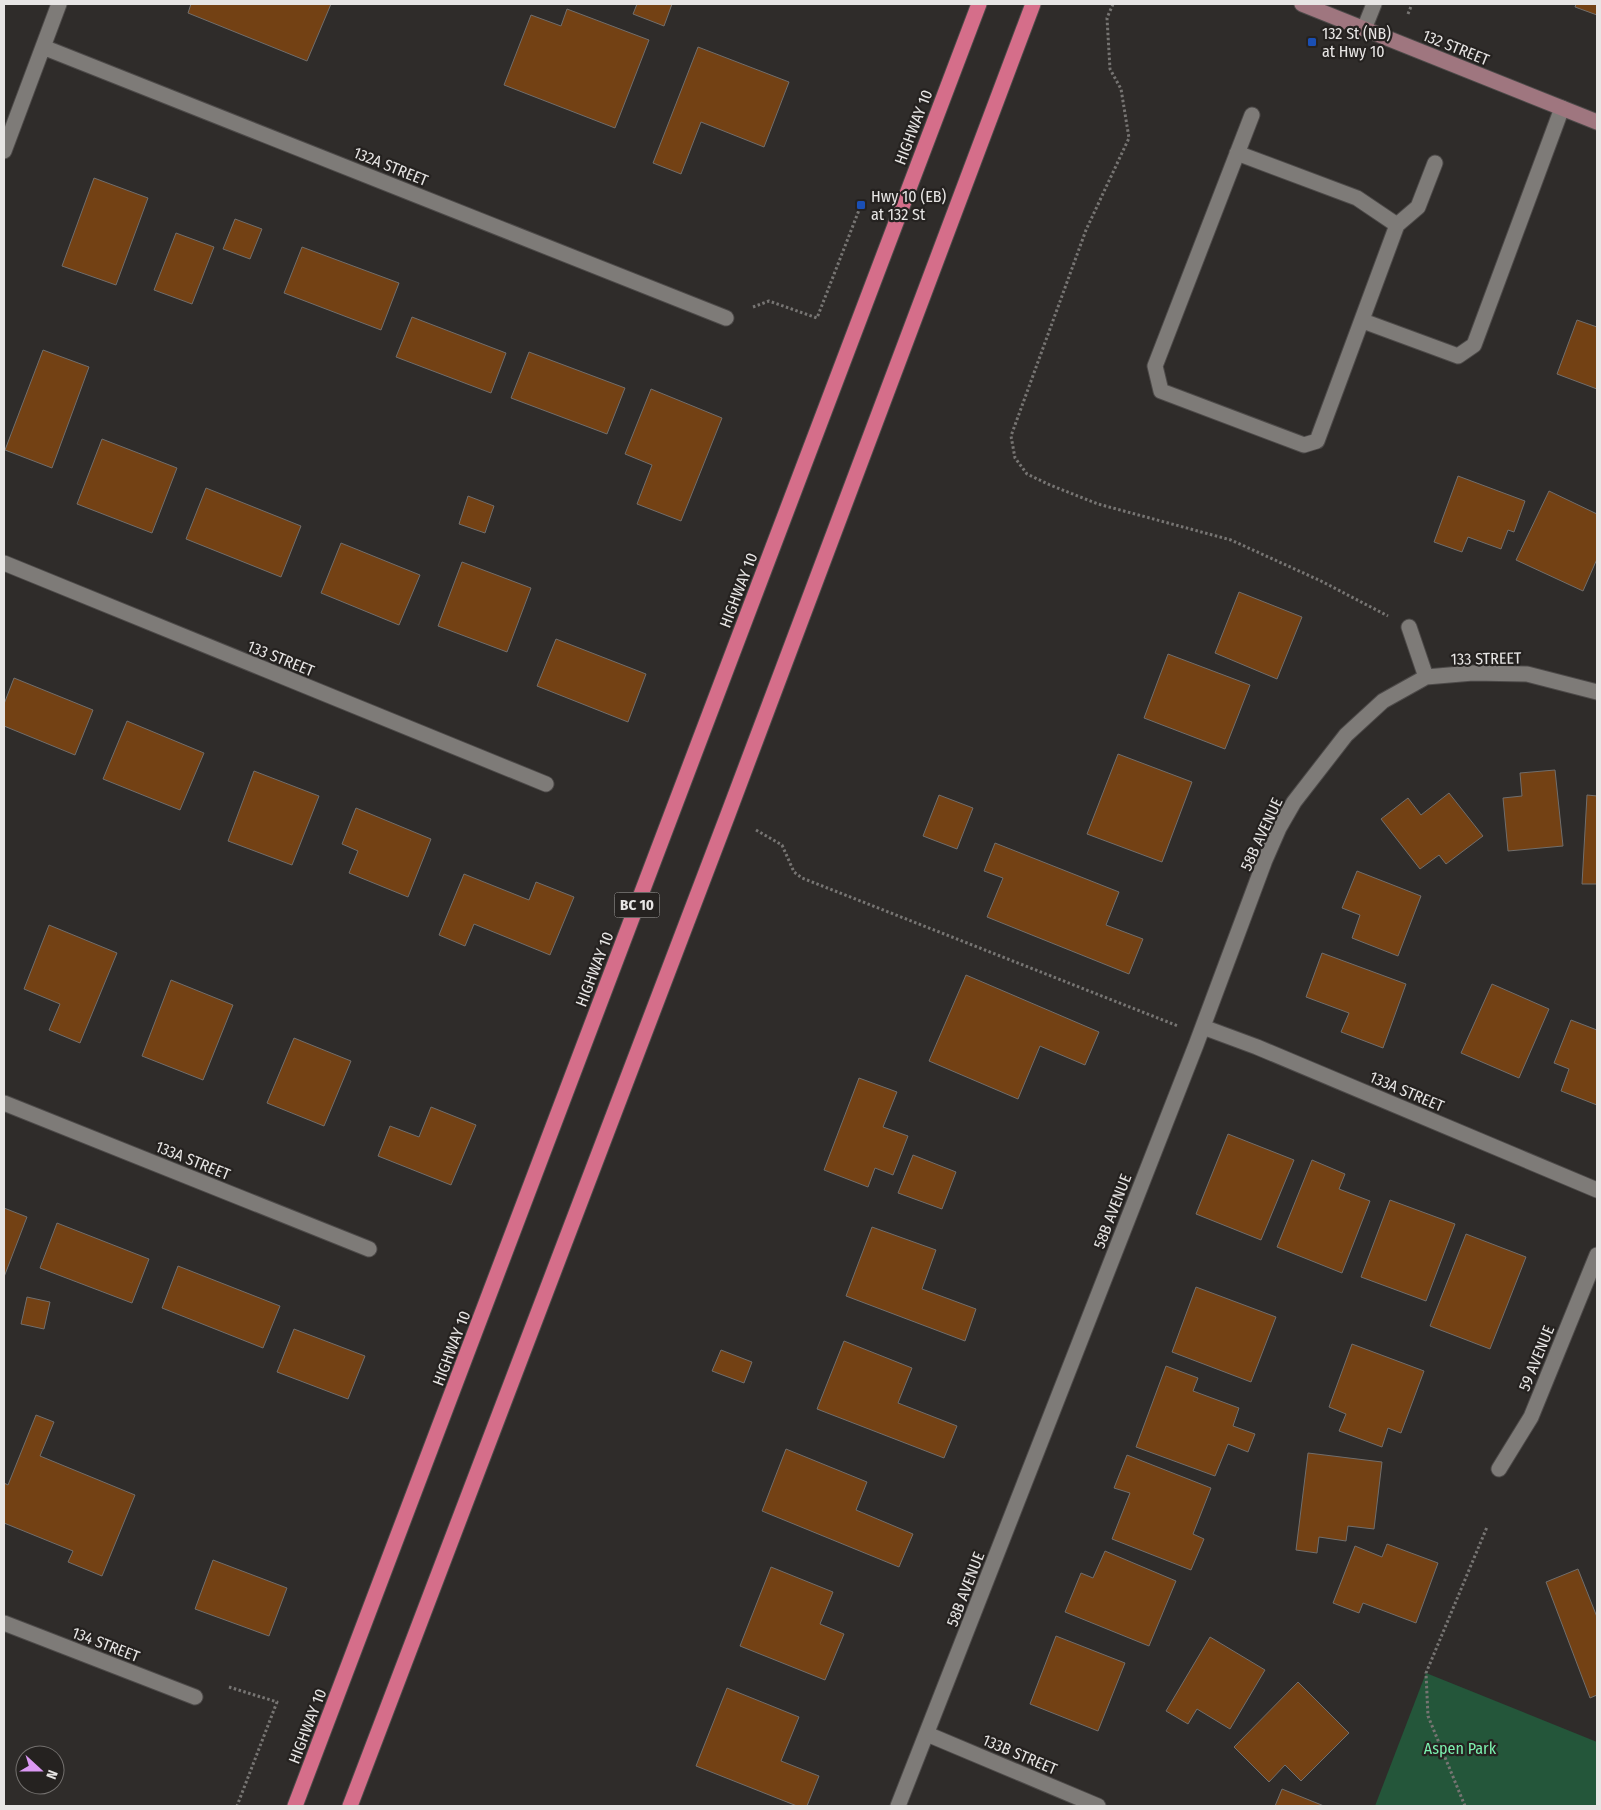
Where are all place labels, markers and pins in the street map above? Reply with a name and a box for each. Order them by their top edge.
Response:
place label: 132 St (NB) at Hwy 10 [1322,24,1391,61]
marker: 132 St (NB) at Hwy 10 [1306,36,1318,48]
place label: Hwy 10 (EB) at 132 St [871,187,946,224]
marker: Hwy 10 (EB) at 132 St [855,199,867,211]

